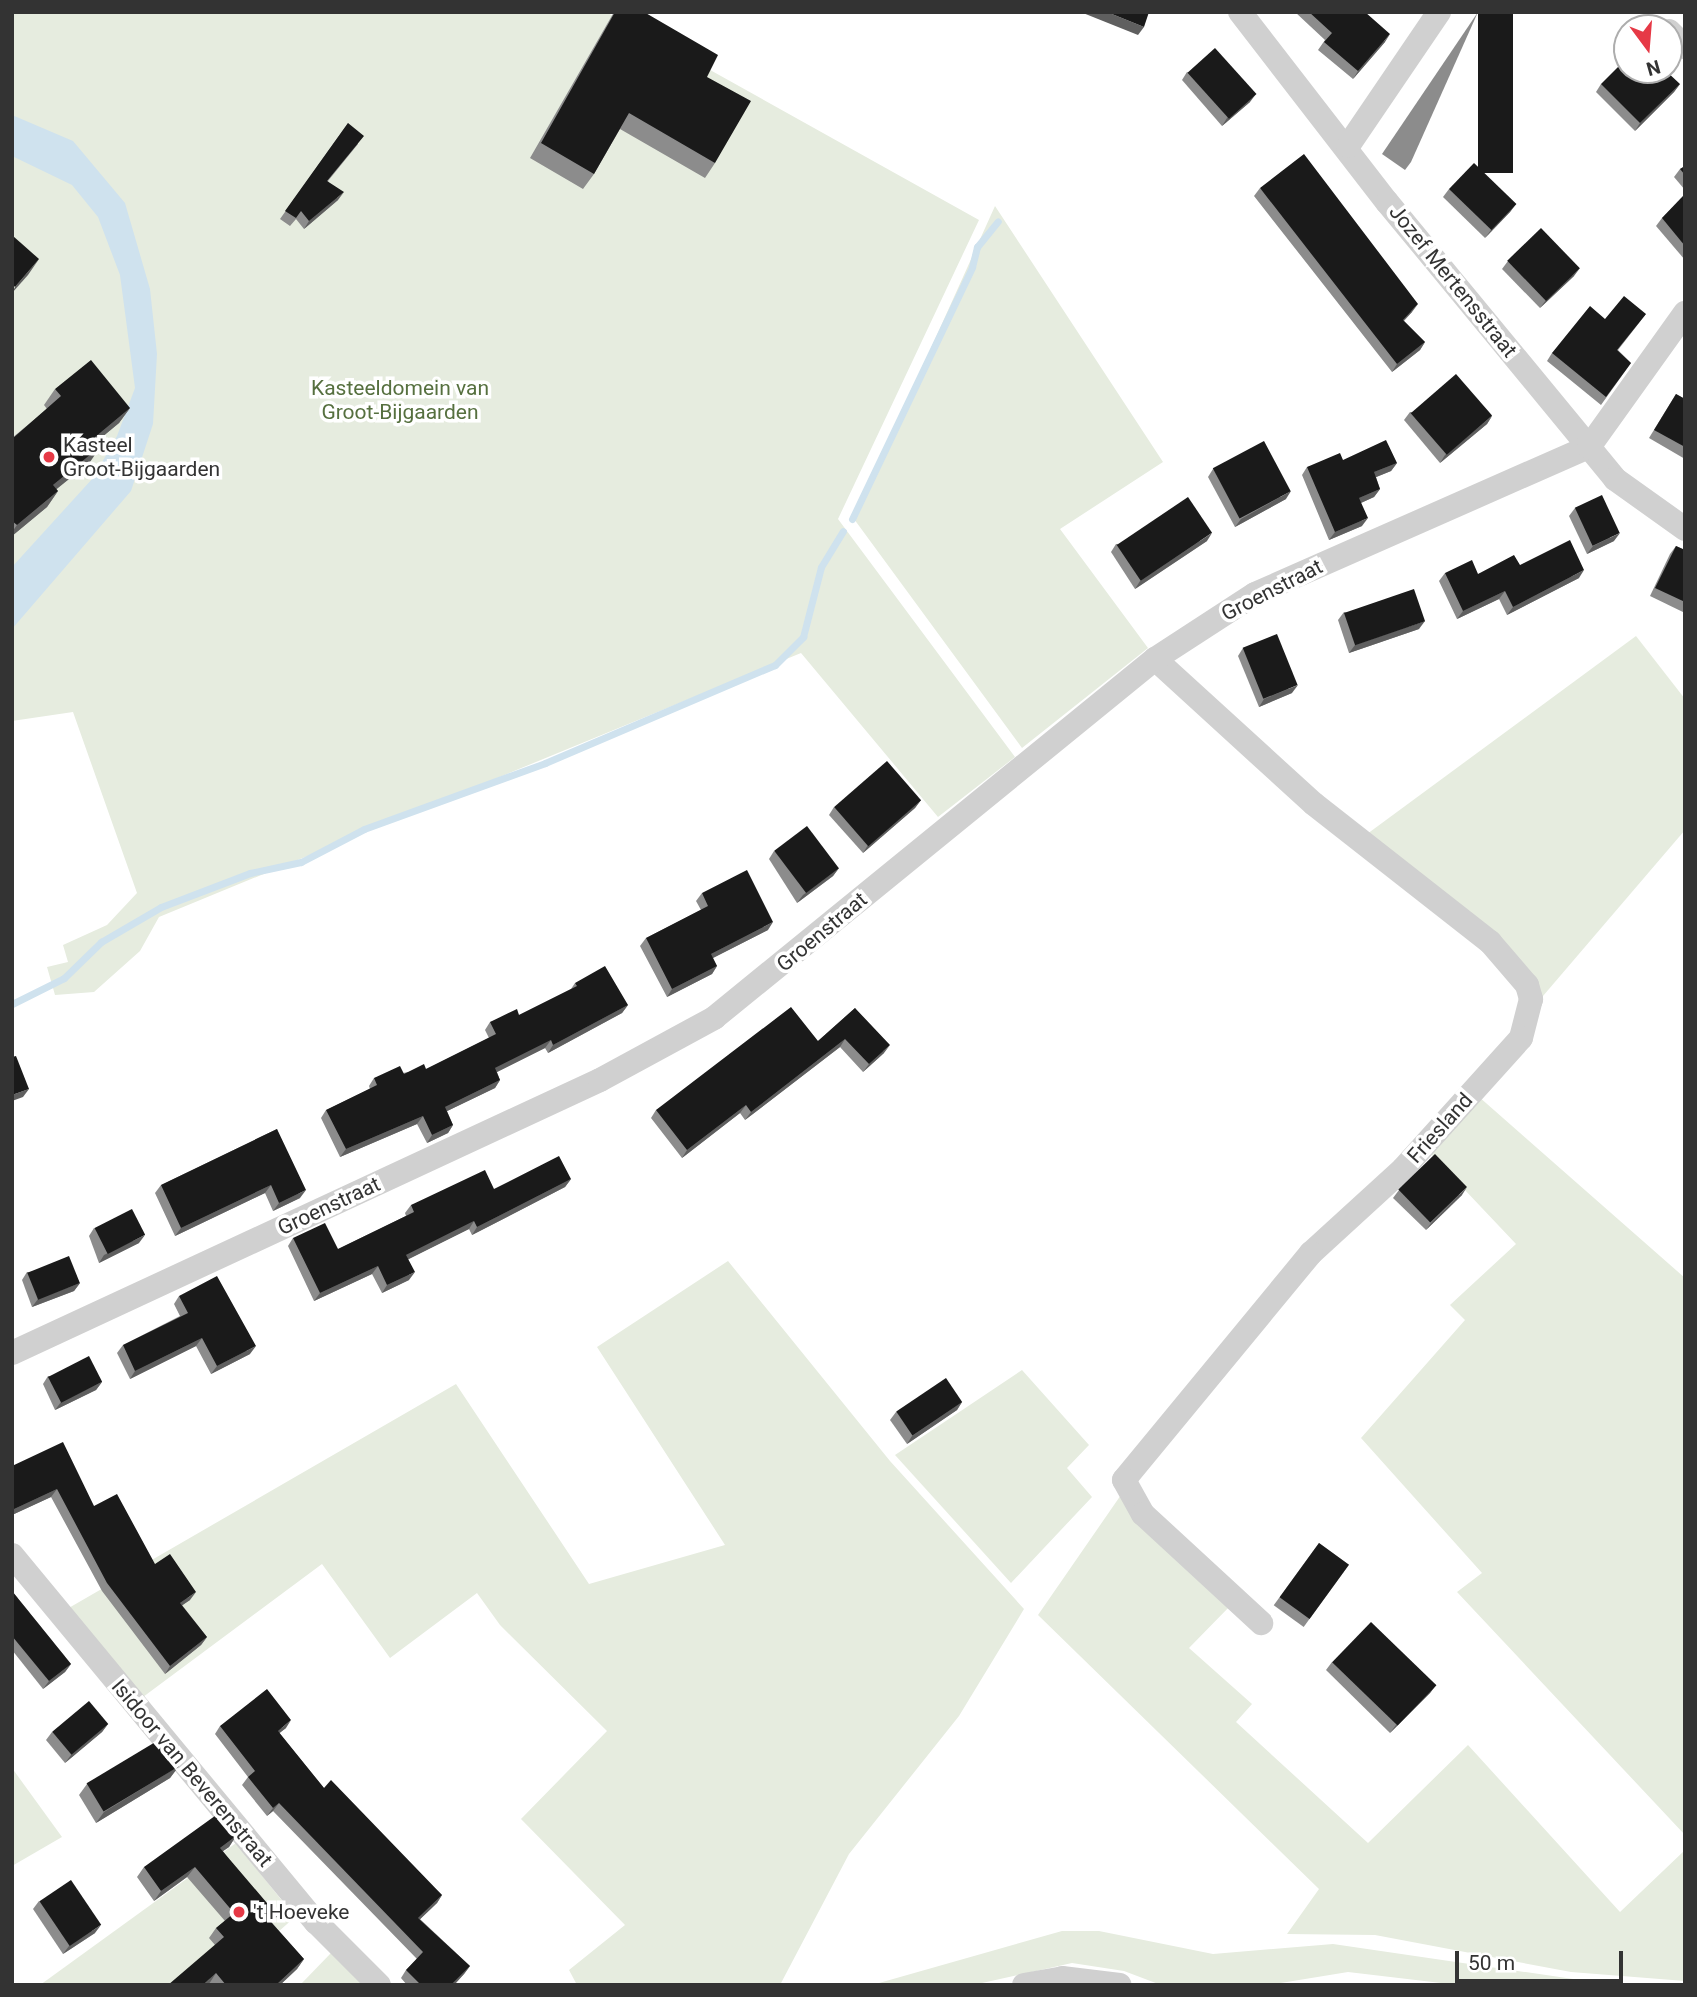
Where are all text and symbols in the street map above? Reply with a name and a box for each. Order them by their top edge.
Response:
north arrow [1613,14,1683,84]
text: N [1644,55,1663,81]
street label: Jozef Mertensstraat [1384,200,1522,362]
park label: Kasteeldomein van Groot-Bijgaarden [311,375,489,425]
place label: Kasteel Groot-Bijgaarden [63,432,220,482]
marker: Kasteel Groot-Bijgaarden [41,449,57,465]
street label: Groenstraat [1217,554,1327,626]
street label: Groenstraat [772,887,872,977]
street label: Friesland [1402,1088,1478,1168]
street label: Groenstraat [274,1171,384,1241]
street label: Isidoor van Beverenstraat [106,1674,278,1872]
place label: 't Hoeveke [253,1899,349,1925]
marker: 't Hoeveke [231,1904,247,1920]
scale bar [1459,1938,1627,1982]
text: 50 m [1468,1951,1515,1975]

